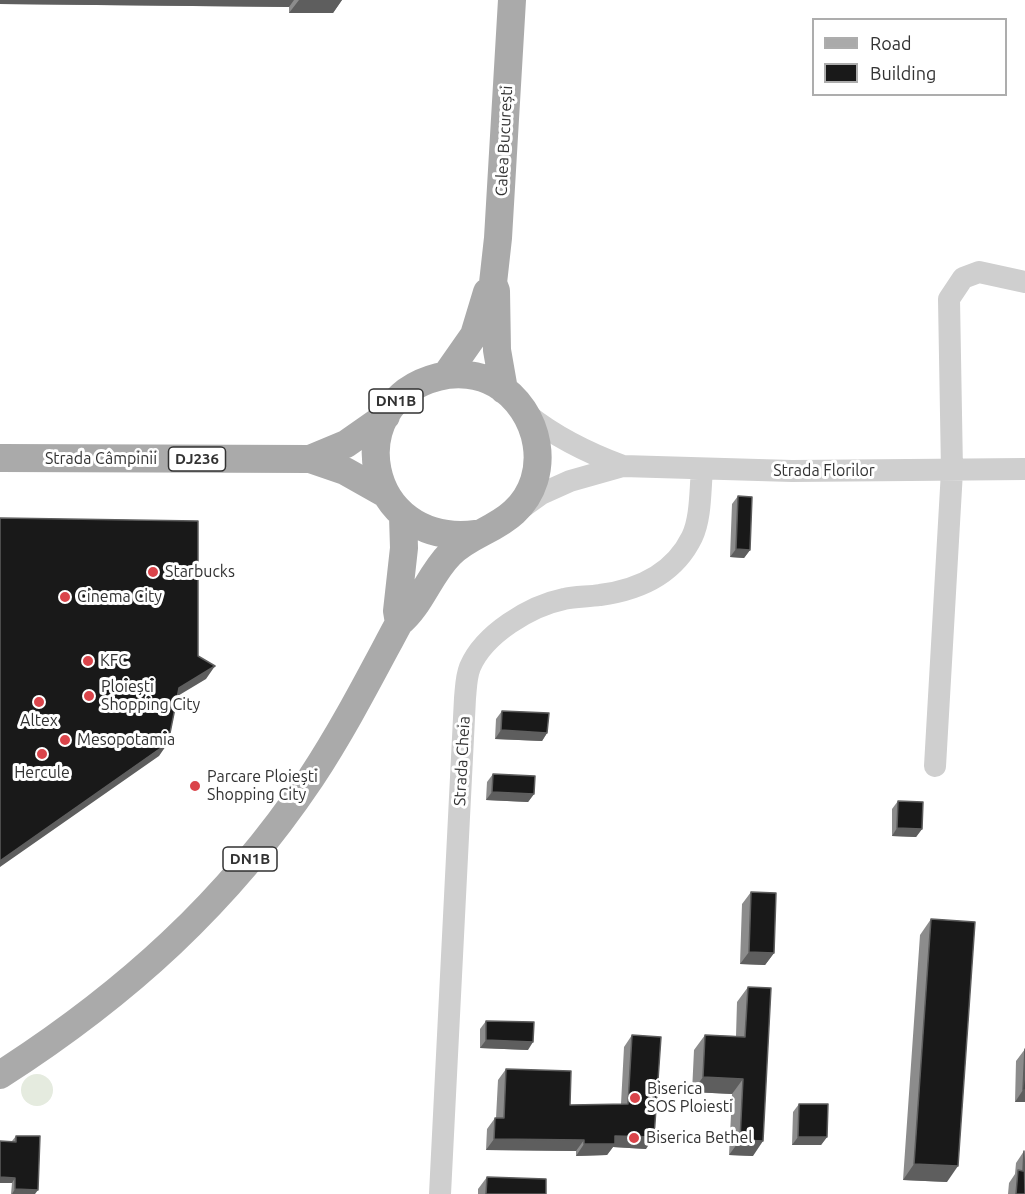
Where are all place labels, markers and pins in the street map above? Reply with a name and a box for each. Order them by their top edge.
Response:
place label: Starbucks [165,562,235,582]
marker: Starbucks [146,565,160,579]
place label: Cinema City [77,587,162,607]
marker: Cinema City [58,590,72,604]
place label: KFC [100,651,128,671]
marker: KFC [81,654,95,668]
place label: Ploiești Shopping City [101,677,200,715]
marker: Ploiești Shopping City [82,689,96,703]
marker: Altex [32,695,46,709]
place label: Altex [20,711,58,731]
place label: Mesopotamia [77,730,175,750]
marker: Mesopotamia [58,733,72,747]
marker: Hercule [35,747,49,761]
place label: Hercule [14,763,70,783]
place label: Parcare Ploiești Shopping City [207,767,318,805]
marker: Parcare Ploiești Shopping City [188,779,202,793]
place label: Biserica SOS Ploiesti [647,1079,733,1117]
marker: Biserica SOS Ploiesti [628,1091,642,1105]
place label: Biserica Bethel [646,1128,752,1148]
marker: Biserica Bethel [627,1131,641,1145]

